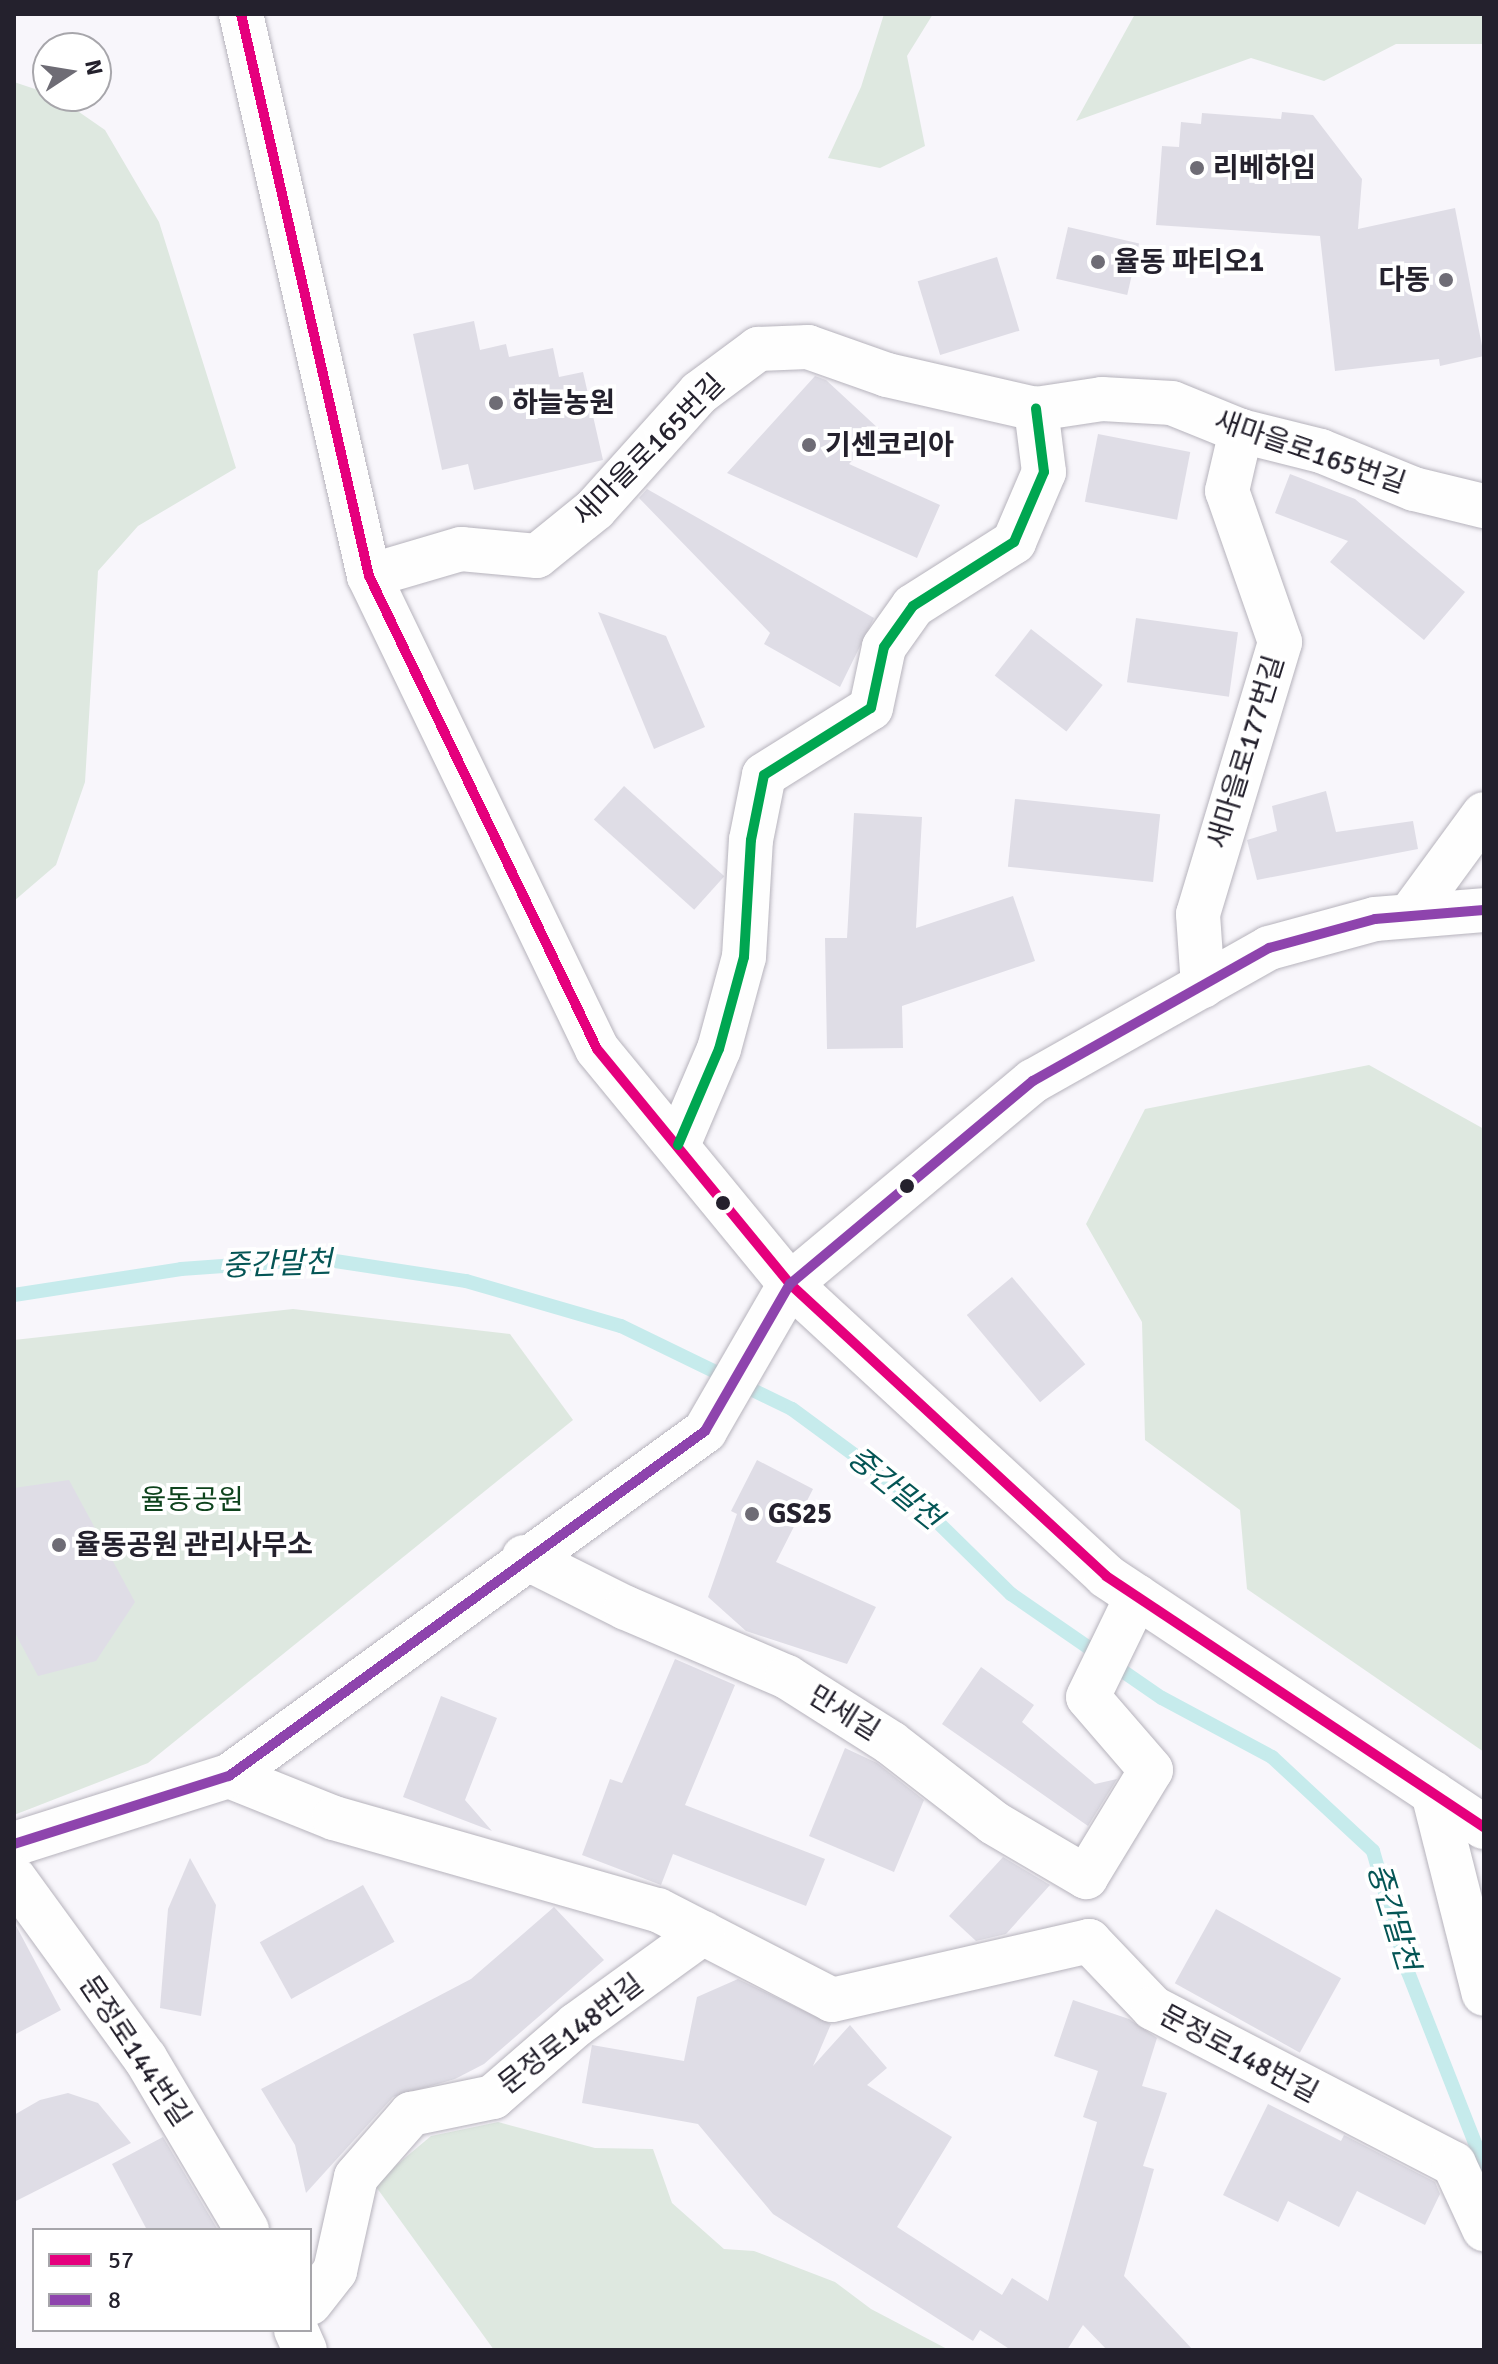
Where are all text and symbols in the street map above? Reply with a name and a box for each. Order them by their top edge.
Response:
north arrow [32,32,112,112]
text: N [79,57,109,78]
place label: 리베하임 [1213,151,1316,185]
marker: 리베하임 [1188,159,1206,177]
place label: 율동 파티오1 [1114,245,1264,279]
marker: 율동 파티오1 [1089,253,1107,271]
place label: 다동 [1378,263,1430,297]
marker: 다동 [1437,271,1455,289]
street label: 새마을로165번길 [566,367,732,533]
place label: 하늘농원 [512,386,615,420]
marker: 하늘농원 [487,394,505,412]
street label: 새마을로165번길 [1210,404,1410,500]
place label: 기센코리아 [825,428,954,462]
marker: 기센코리아 [800,436,818,454]
street label: 새마을로177번길 [1201,651,1291,853]
unlabelled marker [899,1178,915,1194]
unlabelled marker [715,1195,731,1211]
water label: 중간말천 [221,1245,333,1285]
water label: 중간말천 [840,1440,948,1538]
park label: 율동공원 [140,1483,244,1517]
place label: GS25 [768,1497,832,1531]
marker: GS25 [743,1505,761,1523]
place label: 율동공원 관리사무소 [75,1528,313,1562]
marker: 율동공원 관리사무소 [50,1536,68,1554]
street label: 만세길 [802,1678,886,1748]
water label: 중간말천 [1359,1859,1425,1975]
street label: 문정로148번길 [492,1967,650,2101]
street label: 문정로144번길 [72,1969,198,2133]
street label: 문정로148번길 [1154,1998,1324,2110]
legend [32,2228,312,2332]
text: 57 [108,2245,134,2275]
text: 8 [108,2285,121,2315]

